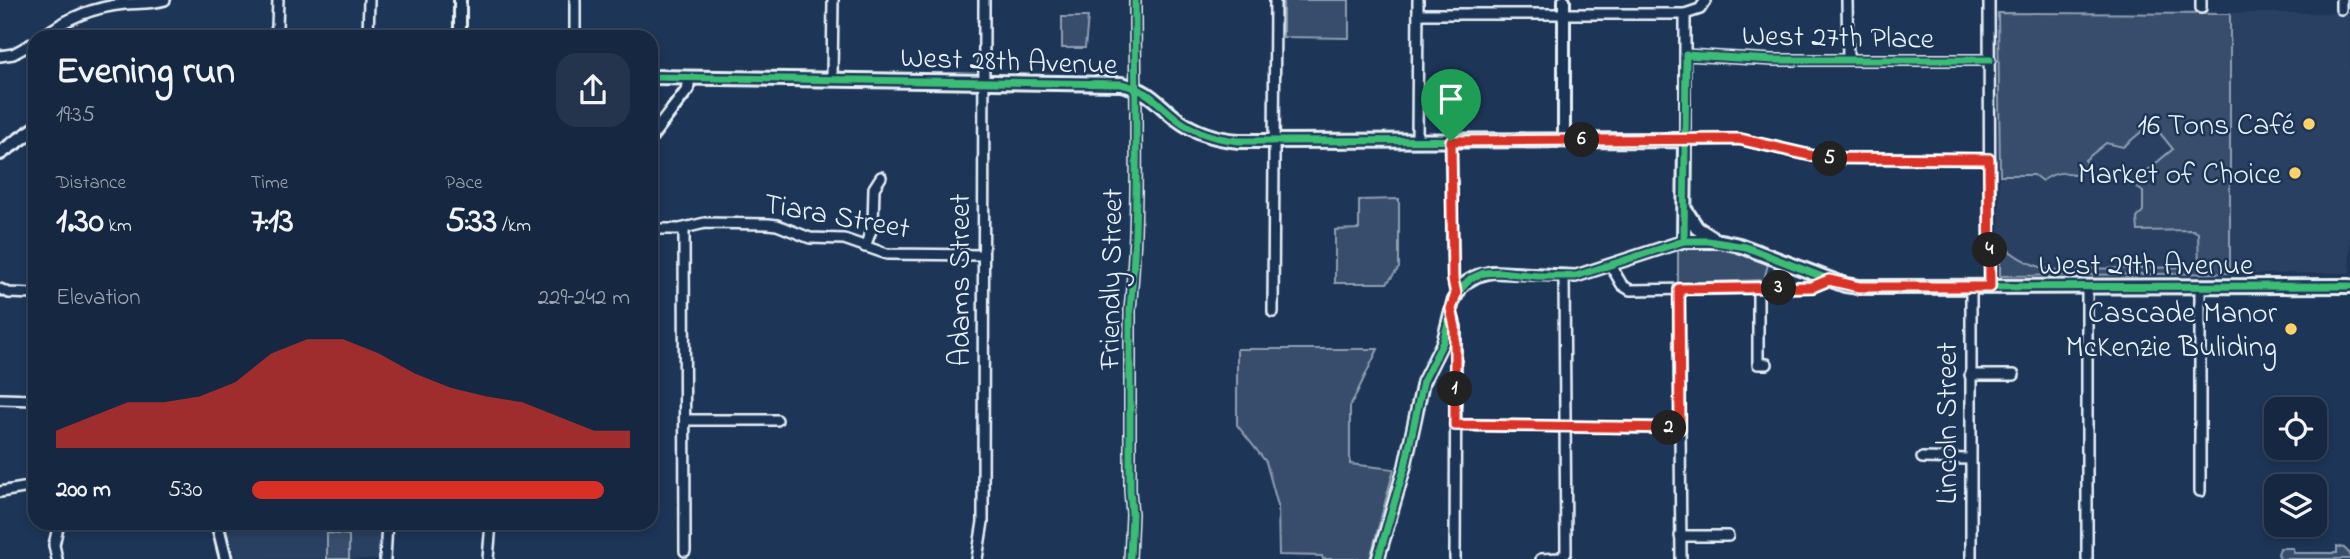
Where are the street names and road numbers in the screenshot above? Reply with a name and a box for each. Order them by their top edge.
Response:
street label: West 27th Place [1741,15,1935,63]
street label: West 28th Avenue [900,37,1119,89]
street label: Tiara Street [760,183,913,252]
street label: Friendly Street [1089,188,1137,371]
street label: Adams Street [940,193,984,367]
street label: West 29th Avenue [2038,245,2254,289]
street label: Lincoln Street [1927,342,1971,504]

